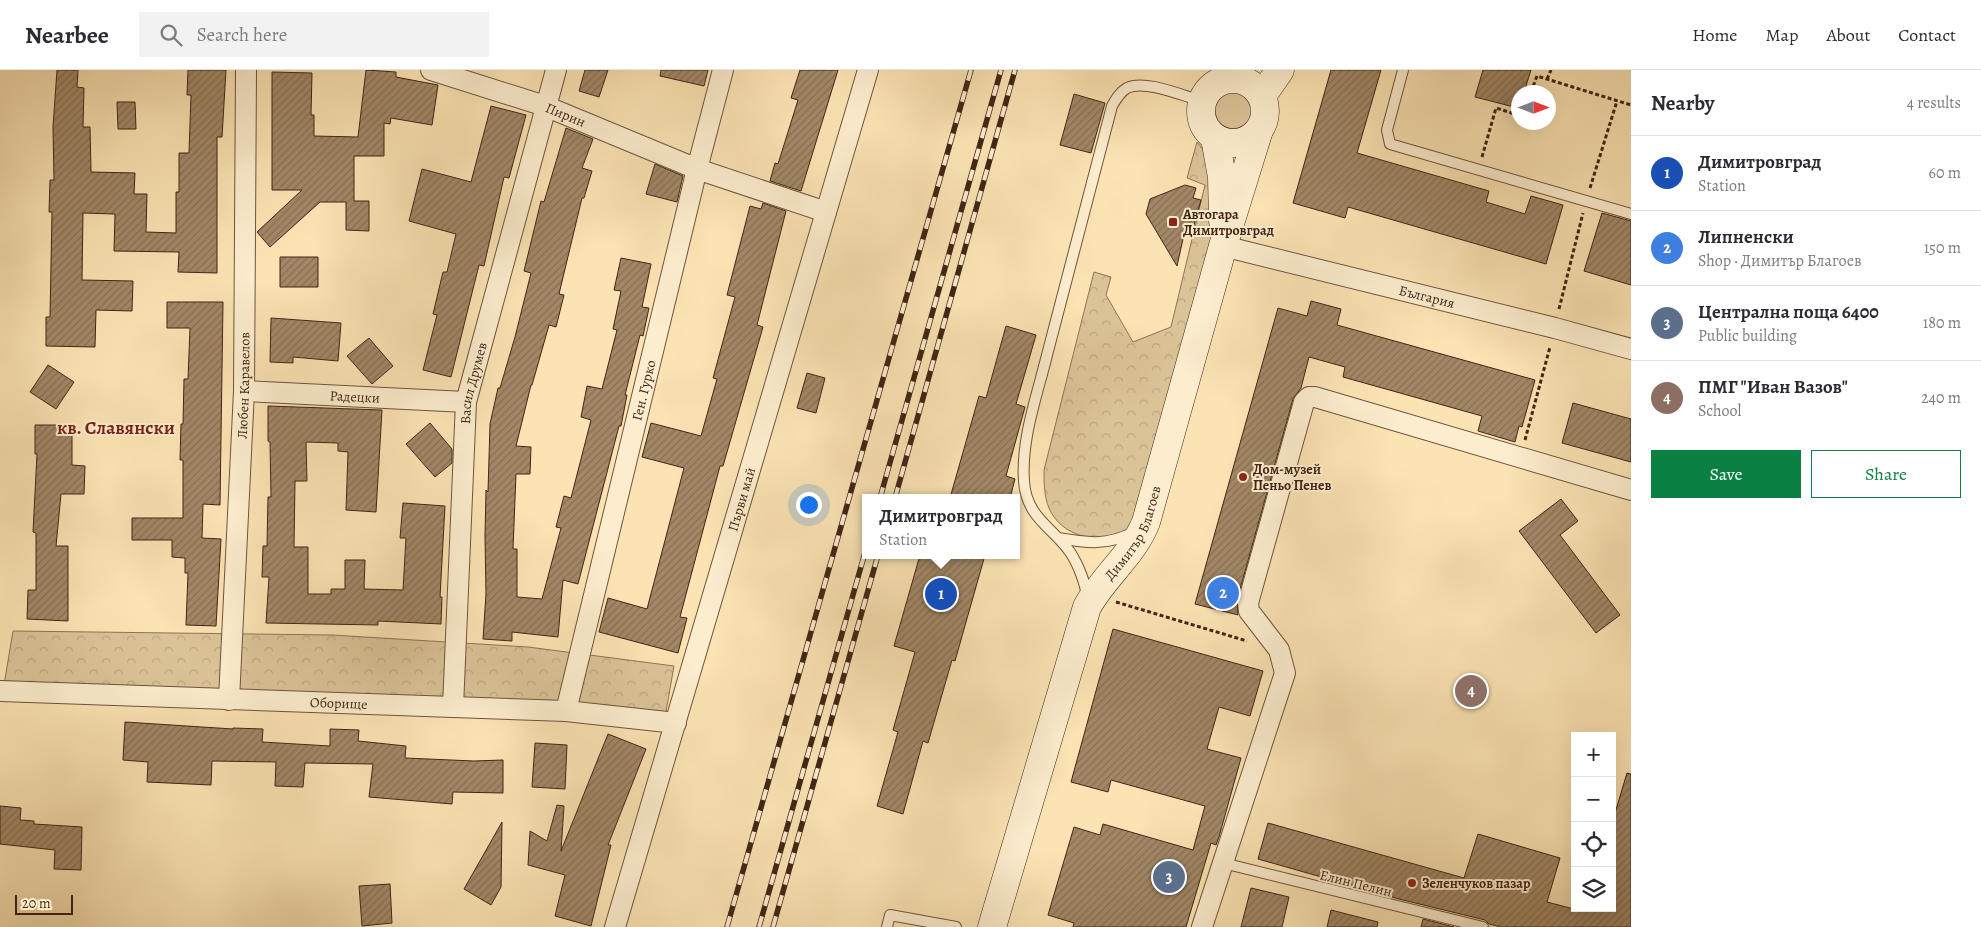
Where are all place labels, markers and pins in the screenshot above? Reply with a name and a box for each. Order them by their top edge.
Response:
place label: Автогара Димитровград [1182,205,1274,240]
marker: Автогара Димитровград [1167,216,1179,228]
place label: Дом-музей Пеньо Пенев [1253,460,1332,495]
marker: Дом-музей Пеньо Пенев [1237,471,1249,483]
pin: 2 [1207,574,1239,612]
pin: 1 [925,575,957,613]
pin: 4 [1455,672,1487,710]
pin: 3 [1153,858,1185,896]
place label: Зеленчуков пазар [1422,874,1531,893]
marker: Зеленчуков пазар [1406,877,1418,889]

